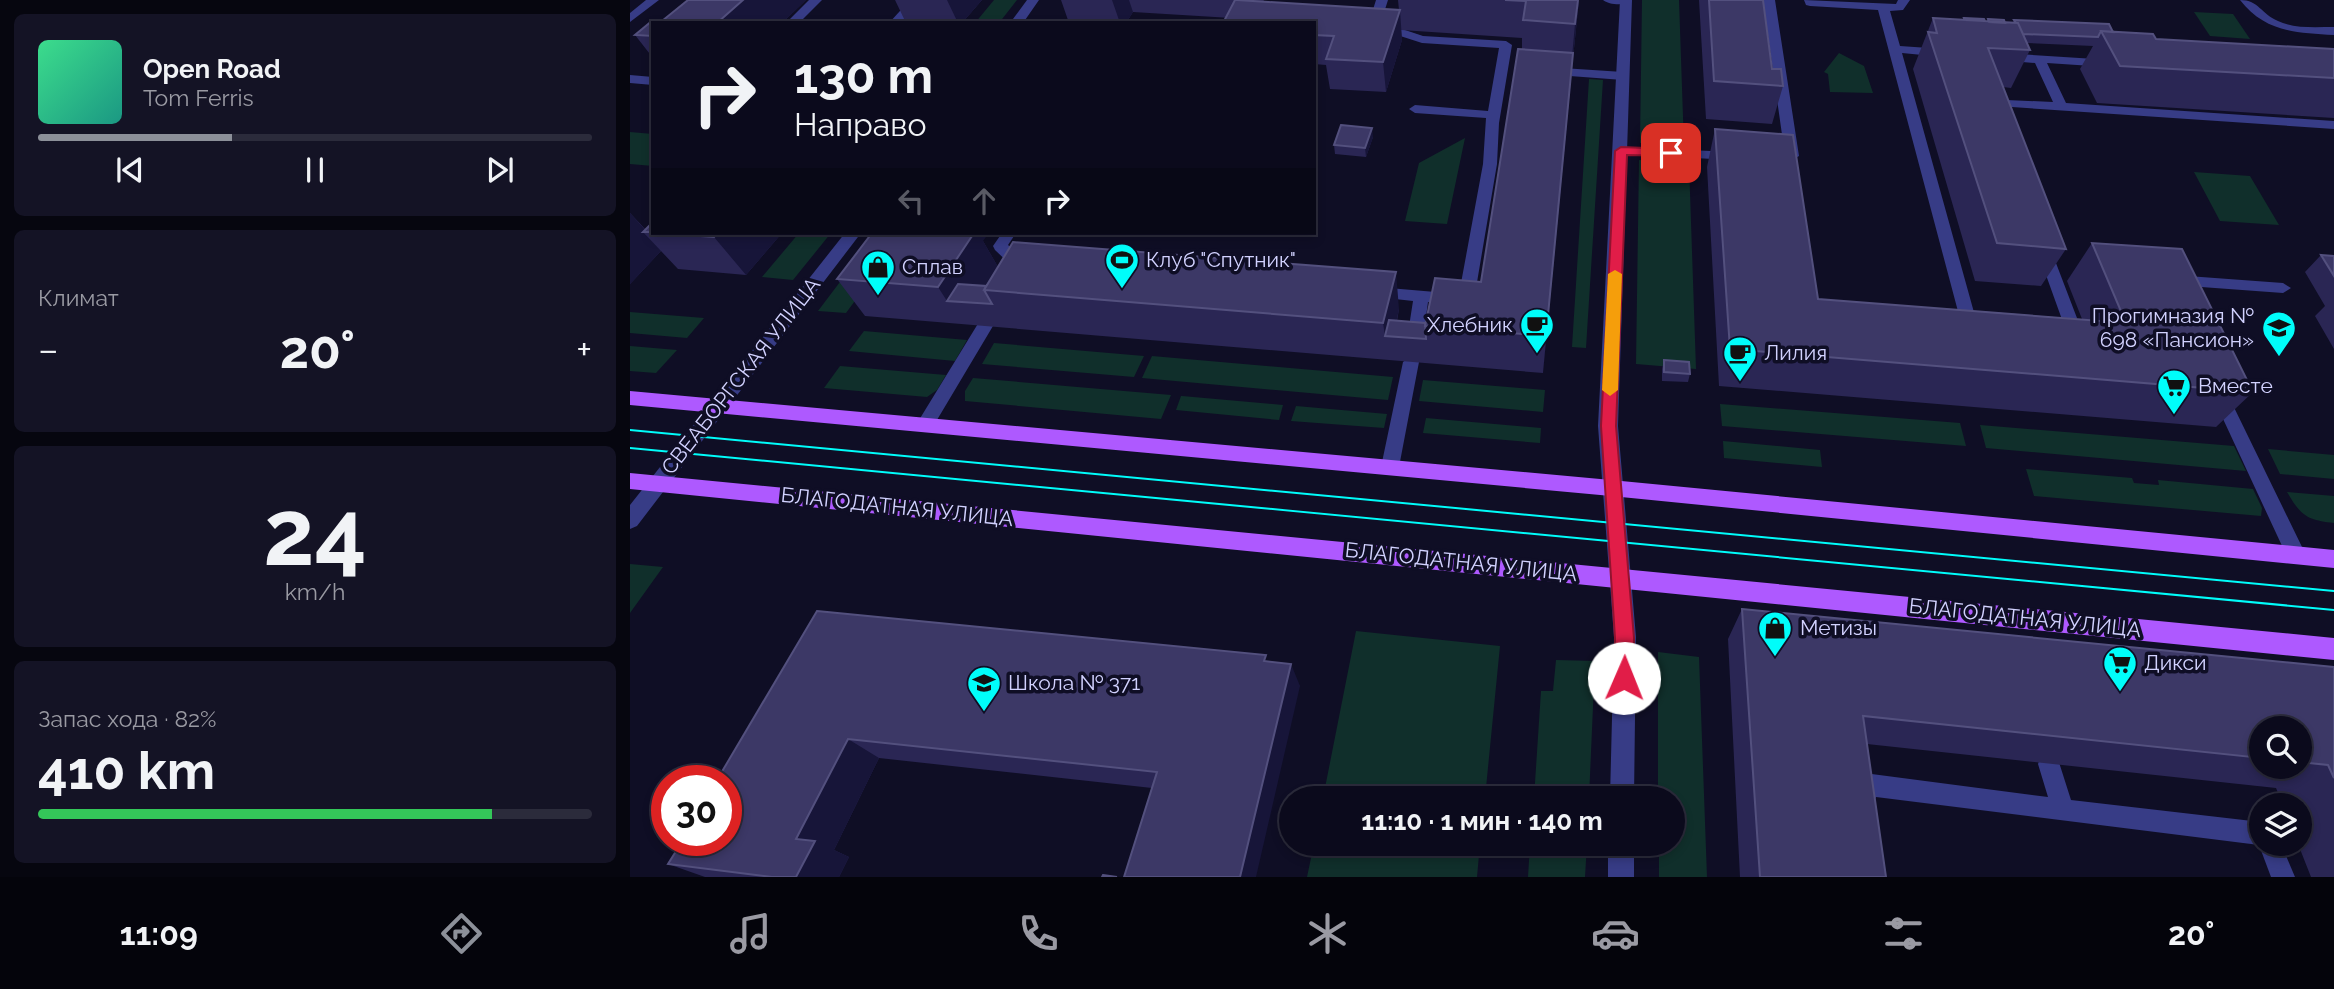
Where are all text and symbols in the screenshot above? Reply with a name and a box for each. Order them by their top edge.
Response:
text: 130 m [794,47,933,104]
icon: right [679,49,770,140]
text: Open Road [143,54,281,84]
text: Tom Ferris [143,84,254,111]
text: Направо [794,106,926,143]
pin [1641,123,1701,183]
icon: arrive [1652,134,1690,172]
icon: previous [111,151,149,189]
icon: pause [296,151,334,189]
icon: next [481,151,519,189]
icon: left [892,182,930,220]
icon: ahead [965,182,1003,220]
icon: right [1038,182,1076,220]
sports icon: Клуб "Спутник" [1103,241,1141,290]
place label: Клуб "Спутник" [1146,247,1296,272]
shop icon: Сплав [859,248,897,297]
place label: Сплав [902,254,963,279]
street label: СВЕАБОРГСКАЯ УЛИЦА [656,272,825,479]
text: Климат [38,284,119,311]
place label: Прогимназия № 698 «Пансион» [2092,303,2254,352]
cafe icon: Хлебник [1518,306,1556,355]
school or university icon: Прогимназия № 698 «Пансион» [2260,309,2298,358]
place label: Хлебник [1427,312,1513,337]
text: 20° [280,319,355,380]
text: − [38,327,58,372]
text: + [576,327,592,372]
cafe icon: Лилия [1721,334,1759,383]
place label: Лилия [1764,340,1827,365]
supermarket icon: Вместе [2155,367,2193,416]
place label: Вместе [2198,373,2273,398]
text: 24 [263,479,367,586]
street label: БЛАГОДАТНАЯ УЛИЦА [780,482,1014,531]
street label: БЛАГОДАТНАЯ УЛИЦА [1344,537,1578,586]
text: km/h [285,578,345,605]
street label: БЛАГОДАТНАЯ УЛИЦА [1908,593,2142,642]
shop icon: Метизы [1756,609,1794,658]
place label: Метизы [1800,615,1877,640]
position arrow [1587,641,1661,715]
supermarket icon: Дикси [2101,644,2139,693]
place label: Дикси [2144,650,2207,675]
school or university icon: Школа № 371 [965,664,1003,713]
place label: Школа № 371 [1008,670,1140,695]
text: Запас хода · 82% [38,705,216,732]
map controls [2249,716,2312,856]
button: search [2249,716,2312,779]
text: 410 km [38,740,215,801]
speed limit sign: 30 [651,765,742,856]
button: layers [2249,793,2312,856]
text: 11:10 · 1 мин · 140 m [1361,806,1603,836]
icon: directions [437,909,486,958]
icon: music [726,909,775,958]
icon: phone [1014,909,1063,958]
icon: climate [1303,909,1352,958]
icon: car [1591,909,1640,958]
icon: filters [1879,909,1928,958]
text: 11:09 [120,915,198,952]
text: 20° [2168,915,2214,952]

